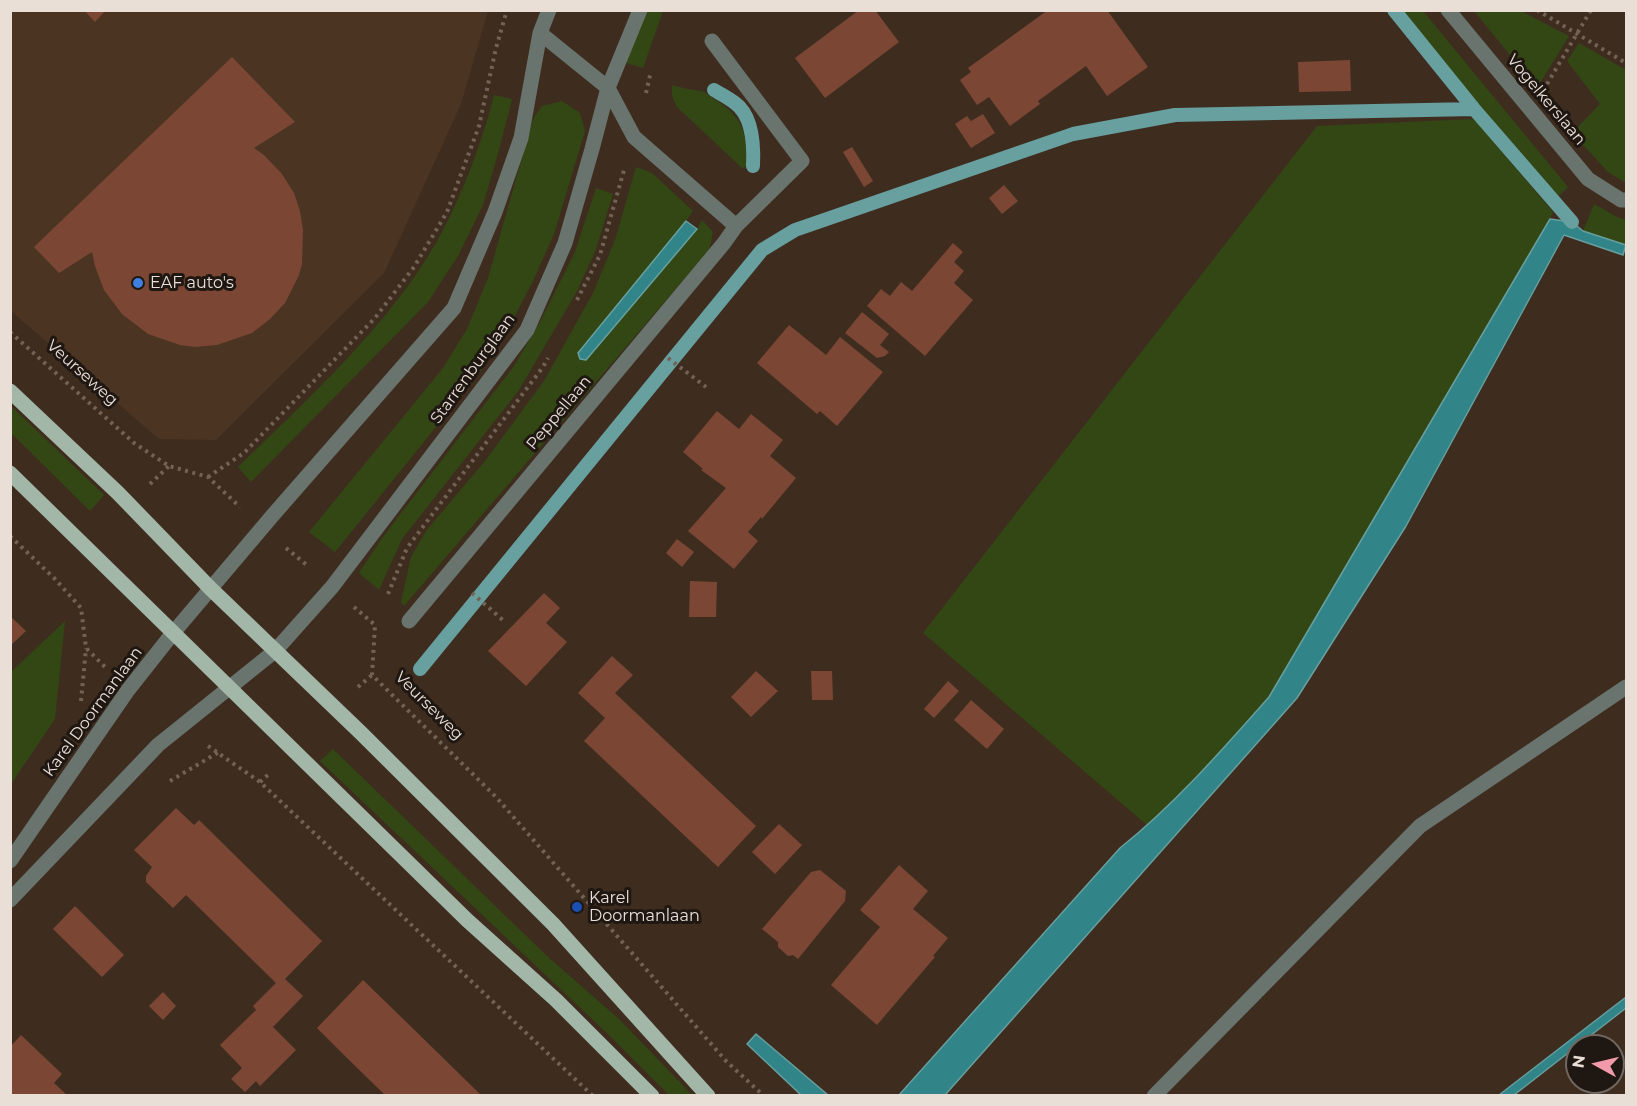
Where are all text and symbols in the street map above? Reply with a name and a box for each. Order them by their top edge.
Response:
street label: Vogelkerslaan [1503,51,1589,149]
place label: EAF auto's [150,273,234,293]
marker: EAF auto's [131,276,145,290]
street label: Starrenburglaan [427,310,519,428]
street label: Veurseweg [43,336,121,410]
street label: Peppellaan [523,372,595,454]
street label: Karel Doormanlaan [39,643,147,781]
street label: Veurseweg [391,668,467,744]
place label: Karel Doormanlaan [589,888,700,926]
marker: Karel Doormanlaan [570,900,584,914]
north arrow [1565,1034,1625,1094]
text: N [1568,1054,1589,1069]

